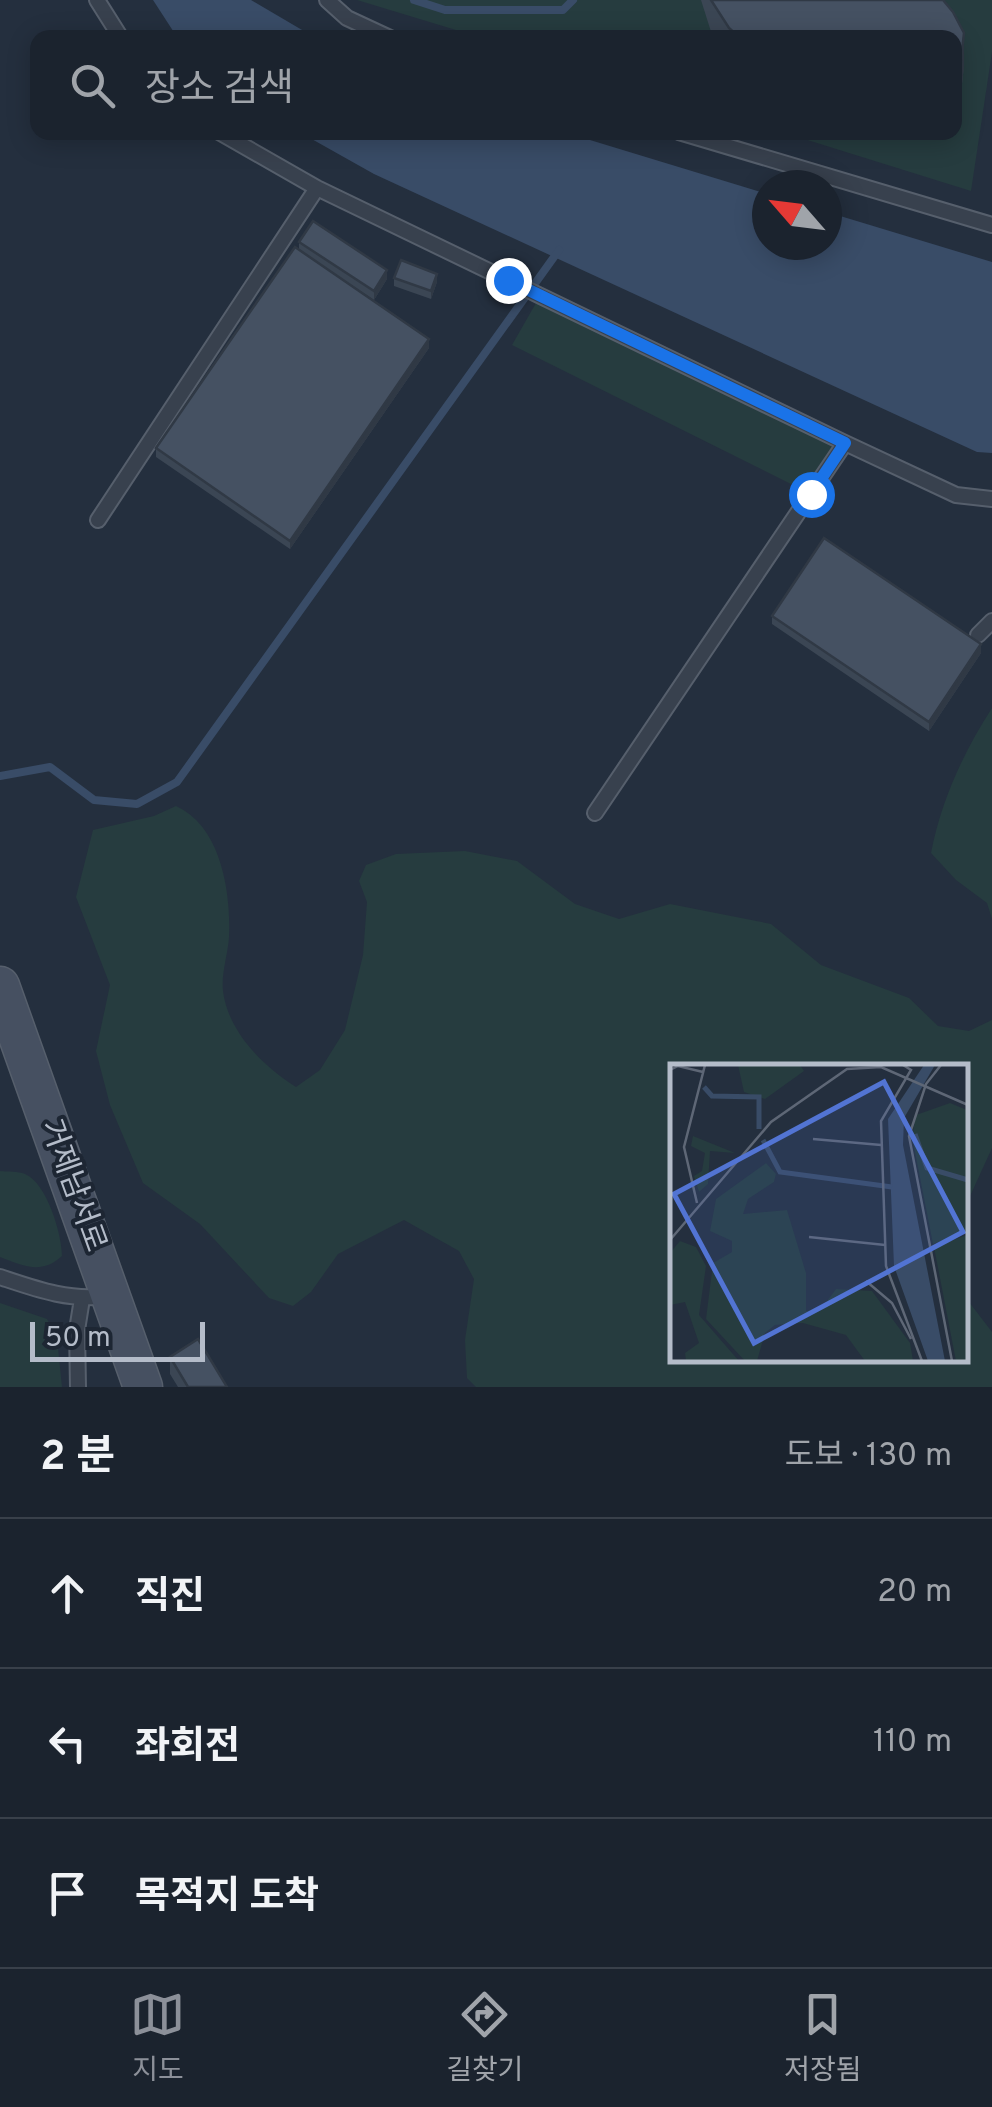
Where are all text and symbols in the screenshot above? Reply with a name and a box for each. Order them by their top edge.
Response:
search box [30,30,962,140]
icon: search [65,58,120,113]
text: 장소 검색 [145,66,294,115]
north arrow [752,170,842,260]
route end [486,258,532,304]
route start [789,472,835,518]
inset map [670,1064,967,1362]
street label: 거제남서로 [31,1115,113,1257]
scale bar [30,1317,205,1362]
text: 50 m [45,1321,111,1357]
text: 2 분 [40,1432,115,1485]
text: 도보 · 130 m [785,1437,952,1477]
icon: ahead [40,1566,95,1621]
text: 20 m [877,1573,952,1613]
text: 직진 [135,1574,205,1623]
icon: left [40,1716,95,1771]
text: 110 m [873,1723,952,1763]
text: 좌회전 [135,1724,240,1773]
icon: arrive [40,1866,95,1921]
text: 목적지 도착 [135,1874,319,1923]
tab: 지도 [130,1987,185,2090]
tab: 길찾기 [446,1987,524,2090]
tab: 저장됨 [784,1987,862,2090]

